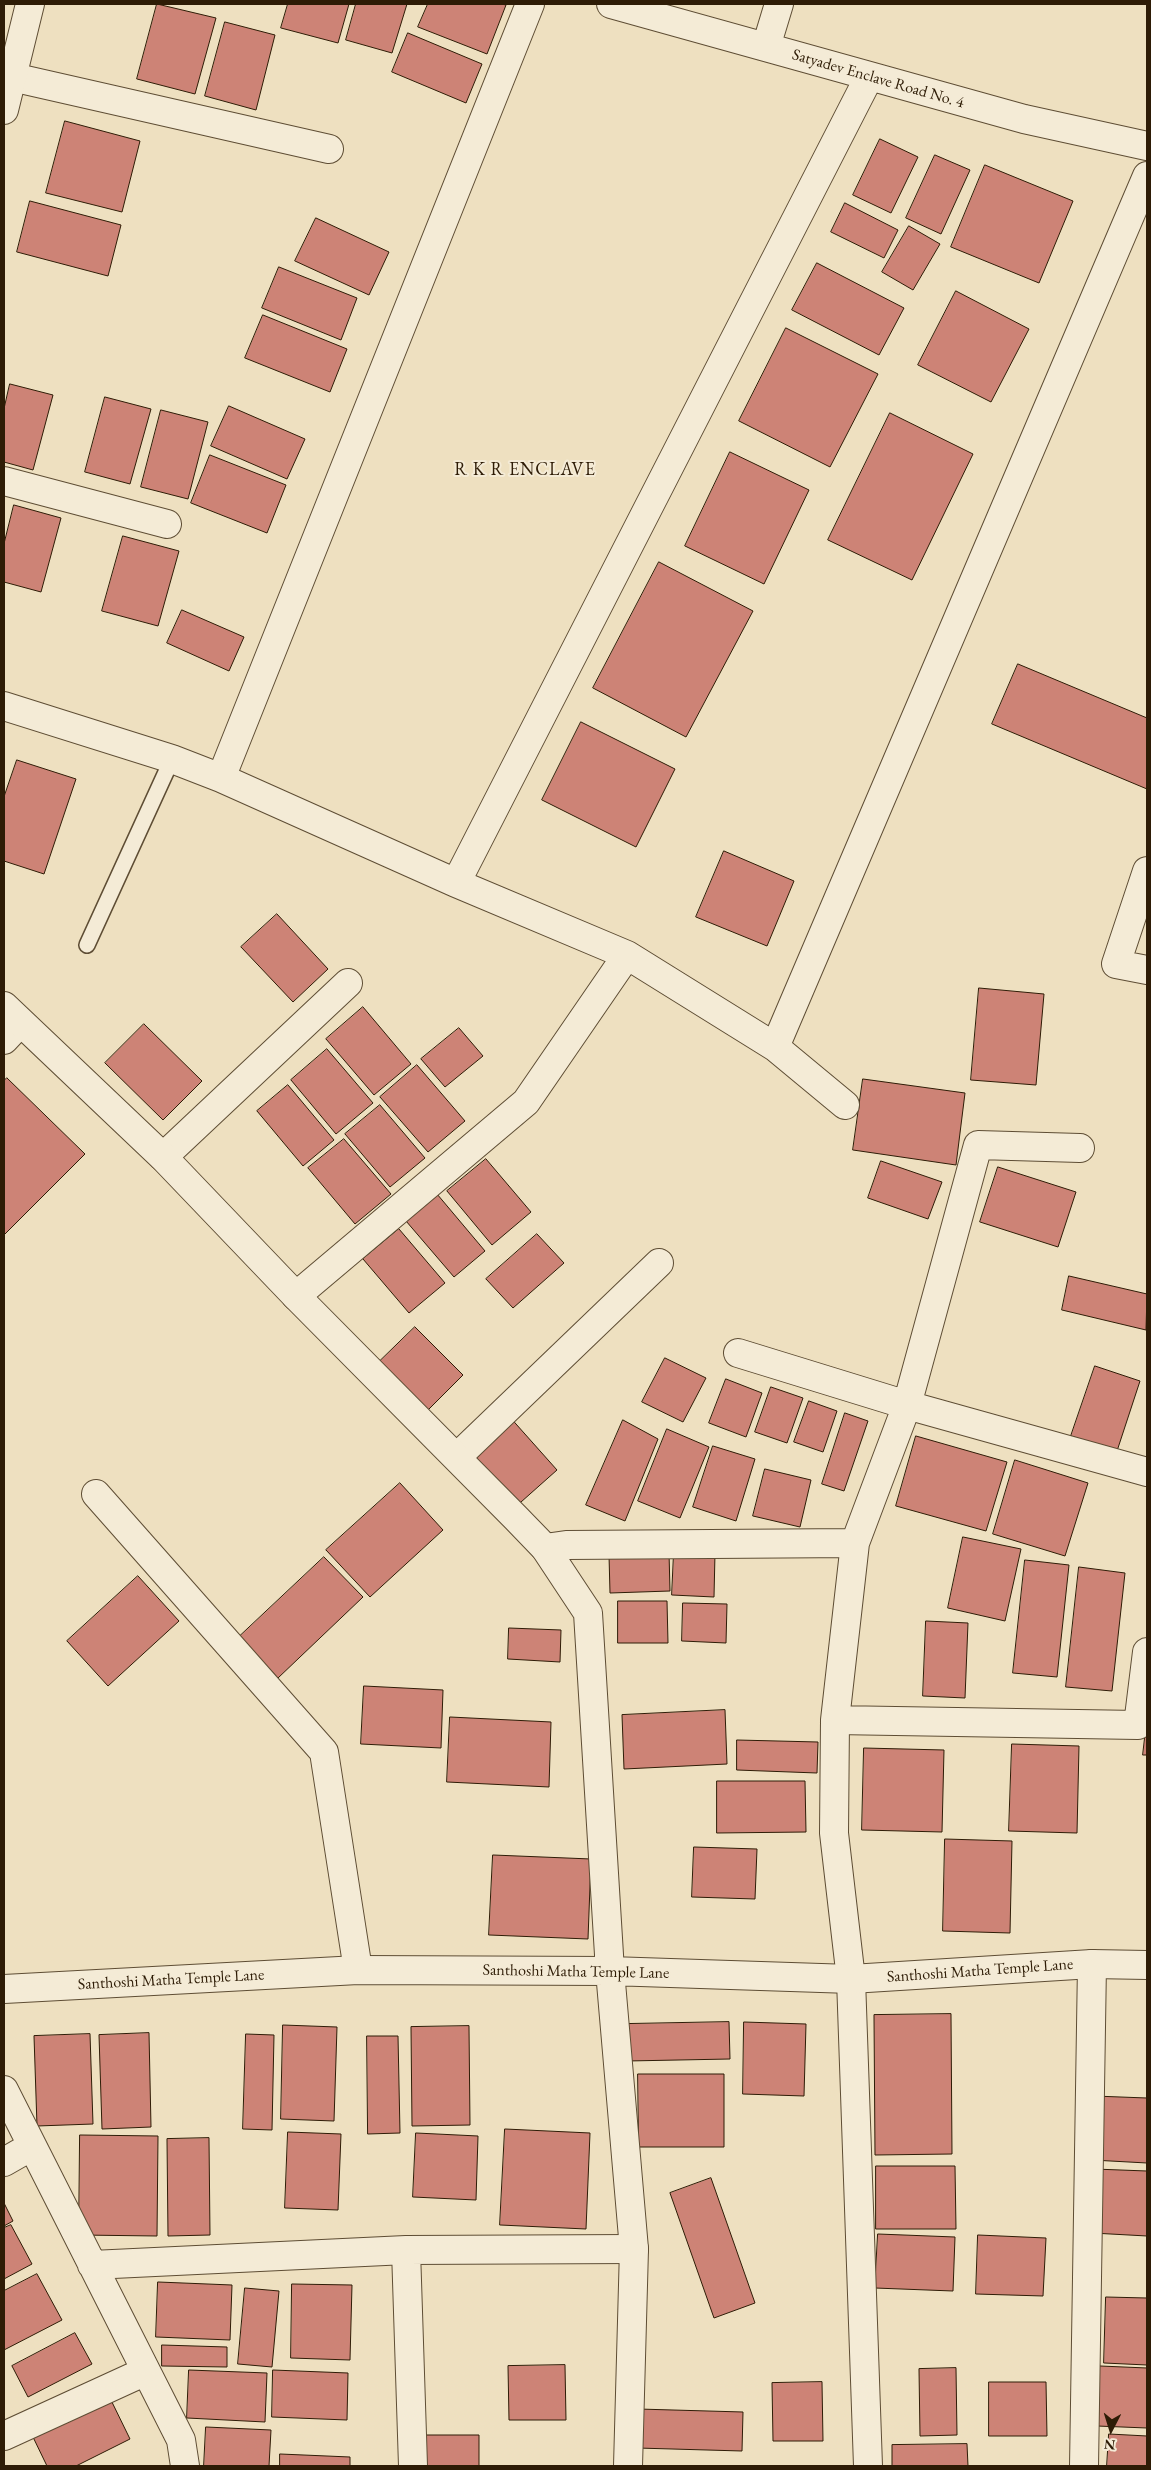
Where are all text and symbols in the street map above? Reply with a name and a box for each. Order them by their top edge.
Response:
street label: Satyadev Enclave Road No. 4 [790,45,966,113]
district label: R K R ENCLAVE [453,459,597,481]
street label: Santhoshi Matha Temple Lane [886,1955,1074,1987]
street label: Santhoshi Matha Temple Lane [482,1961,670,1983]
street label: Santhoshi Matha Temple Lane [77,1966,265,1994]
north arrow [1086,2405,1136,2455]
text: N [1103,2435,1116,2454]

